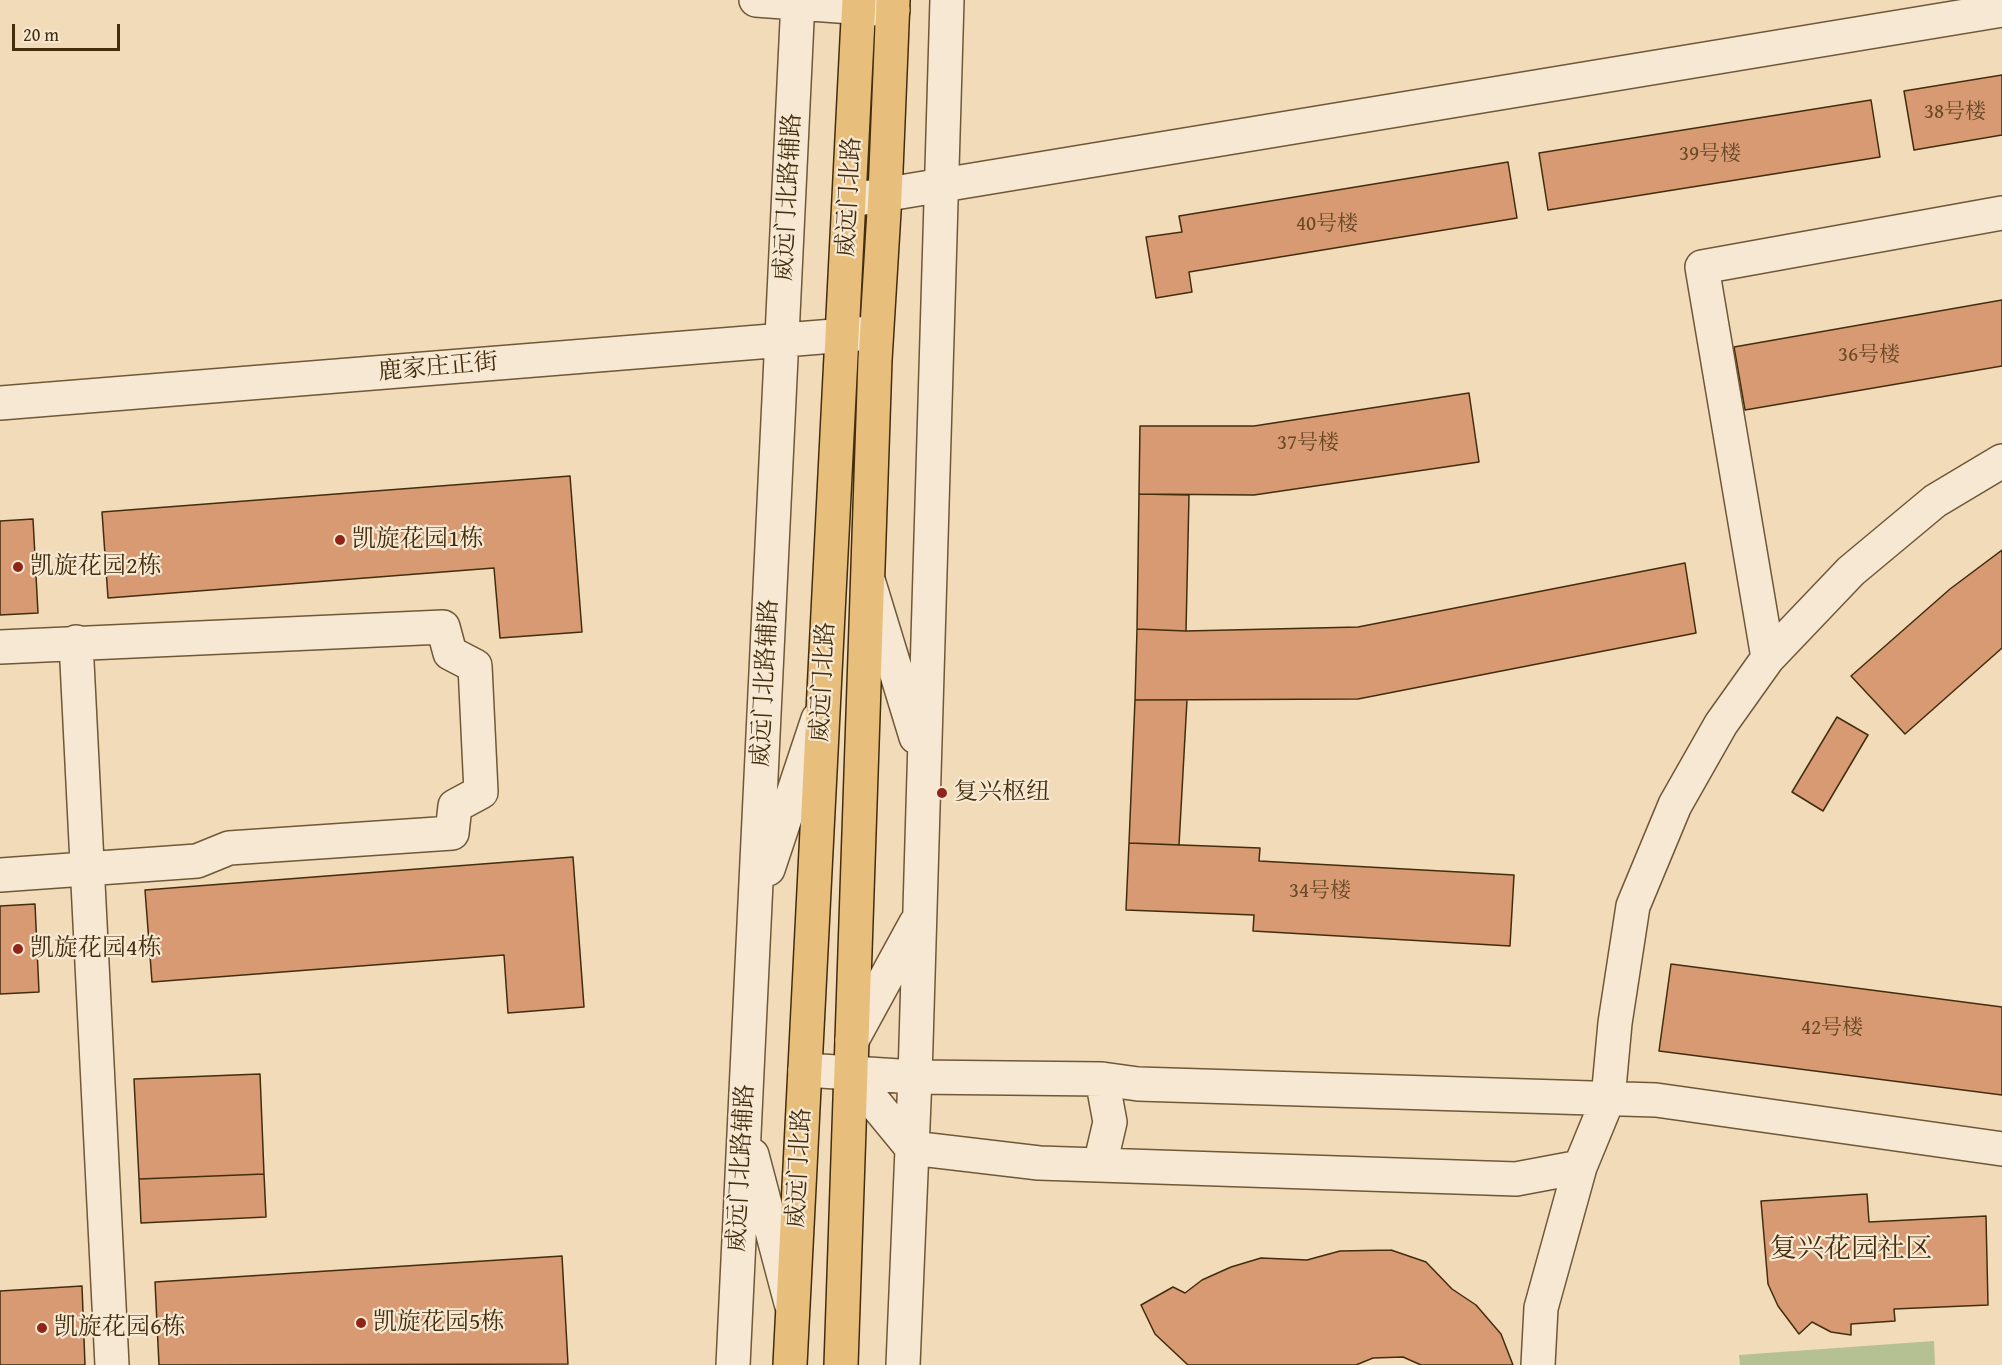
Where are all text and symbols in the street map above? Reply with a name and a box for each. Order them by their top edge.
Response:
scale bar [15,12,123,50]
text: 20 m [23,21,59,48]
house number: 38号楼 [1924,100,1986,126]
street label: 威远门北路辅路 [770,112,808,282]
street label: 威远门北路 [832,136,868,258]
house number: 39号楼 [1679,142,1741,168]
house number: 40号楼 [1296,212,1358,238]
house number: 36号楼 [1838,343,1900,369]
street label: 鹿家庄正街 [377,348,499,388]
house number: 37号楼 [1277,431,1339,457]
place label: 凯旋花园1栋 [352,526,484,554]
marker: 凯旋花园1栋 [333,533,347,547]
place label: 凯旋花园2栋 [30,553,162,581]
marker: 凯旋花园2栋 [11,560,25,574]
street label: 威远门北路辅路 [747,598,785,768]
street label: 威远门北路 [806,621,842,743]
place label: 复兴枢纽 [954,779,1050,807]
marker: 复兴枢纽 [935,786,949,800]
house number: 34号楼 [1289,879,1351,905]
place label: 凯旋花园4栋 [30,935,162,963]
marker: 凯旋花园4栋 [11,942,25,956]
house number: 42号楼 [1801,1016,1863,1042]
street label: 威远门北路辅路 [723,1083,761,1253]
street label: 威远门北路 [782,1107,818,1229]
district label: 复兴花园社区 [1770,1234,1932,1266]
place label: 凯旋花园5栋 [373,1309,505,1337]
place label: 凯旋花园6栋 [54,1314,186,1342]
marker: 凯旋花园5栋 [354,1316,368,1330]
marker: 凯旋花园6栋 [35,1321,49,1335]

